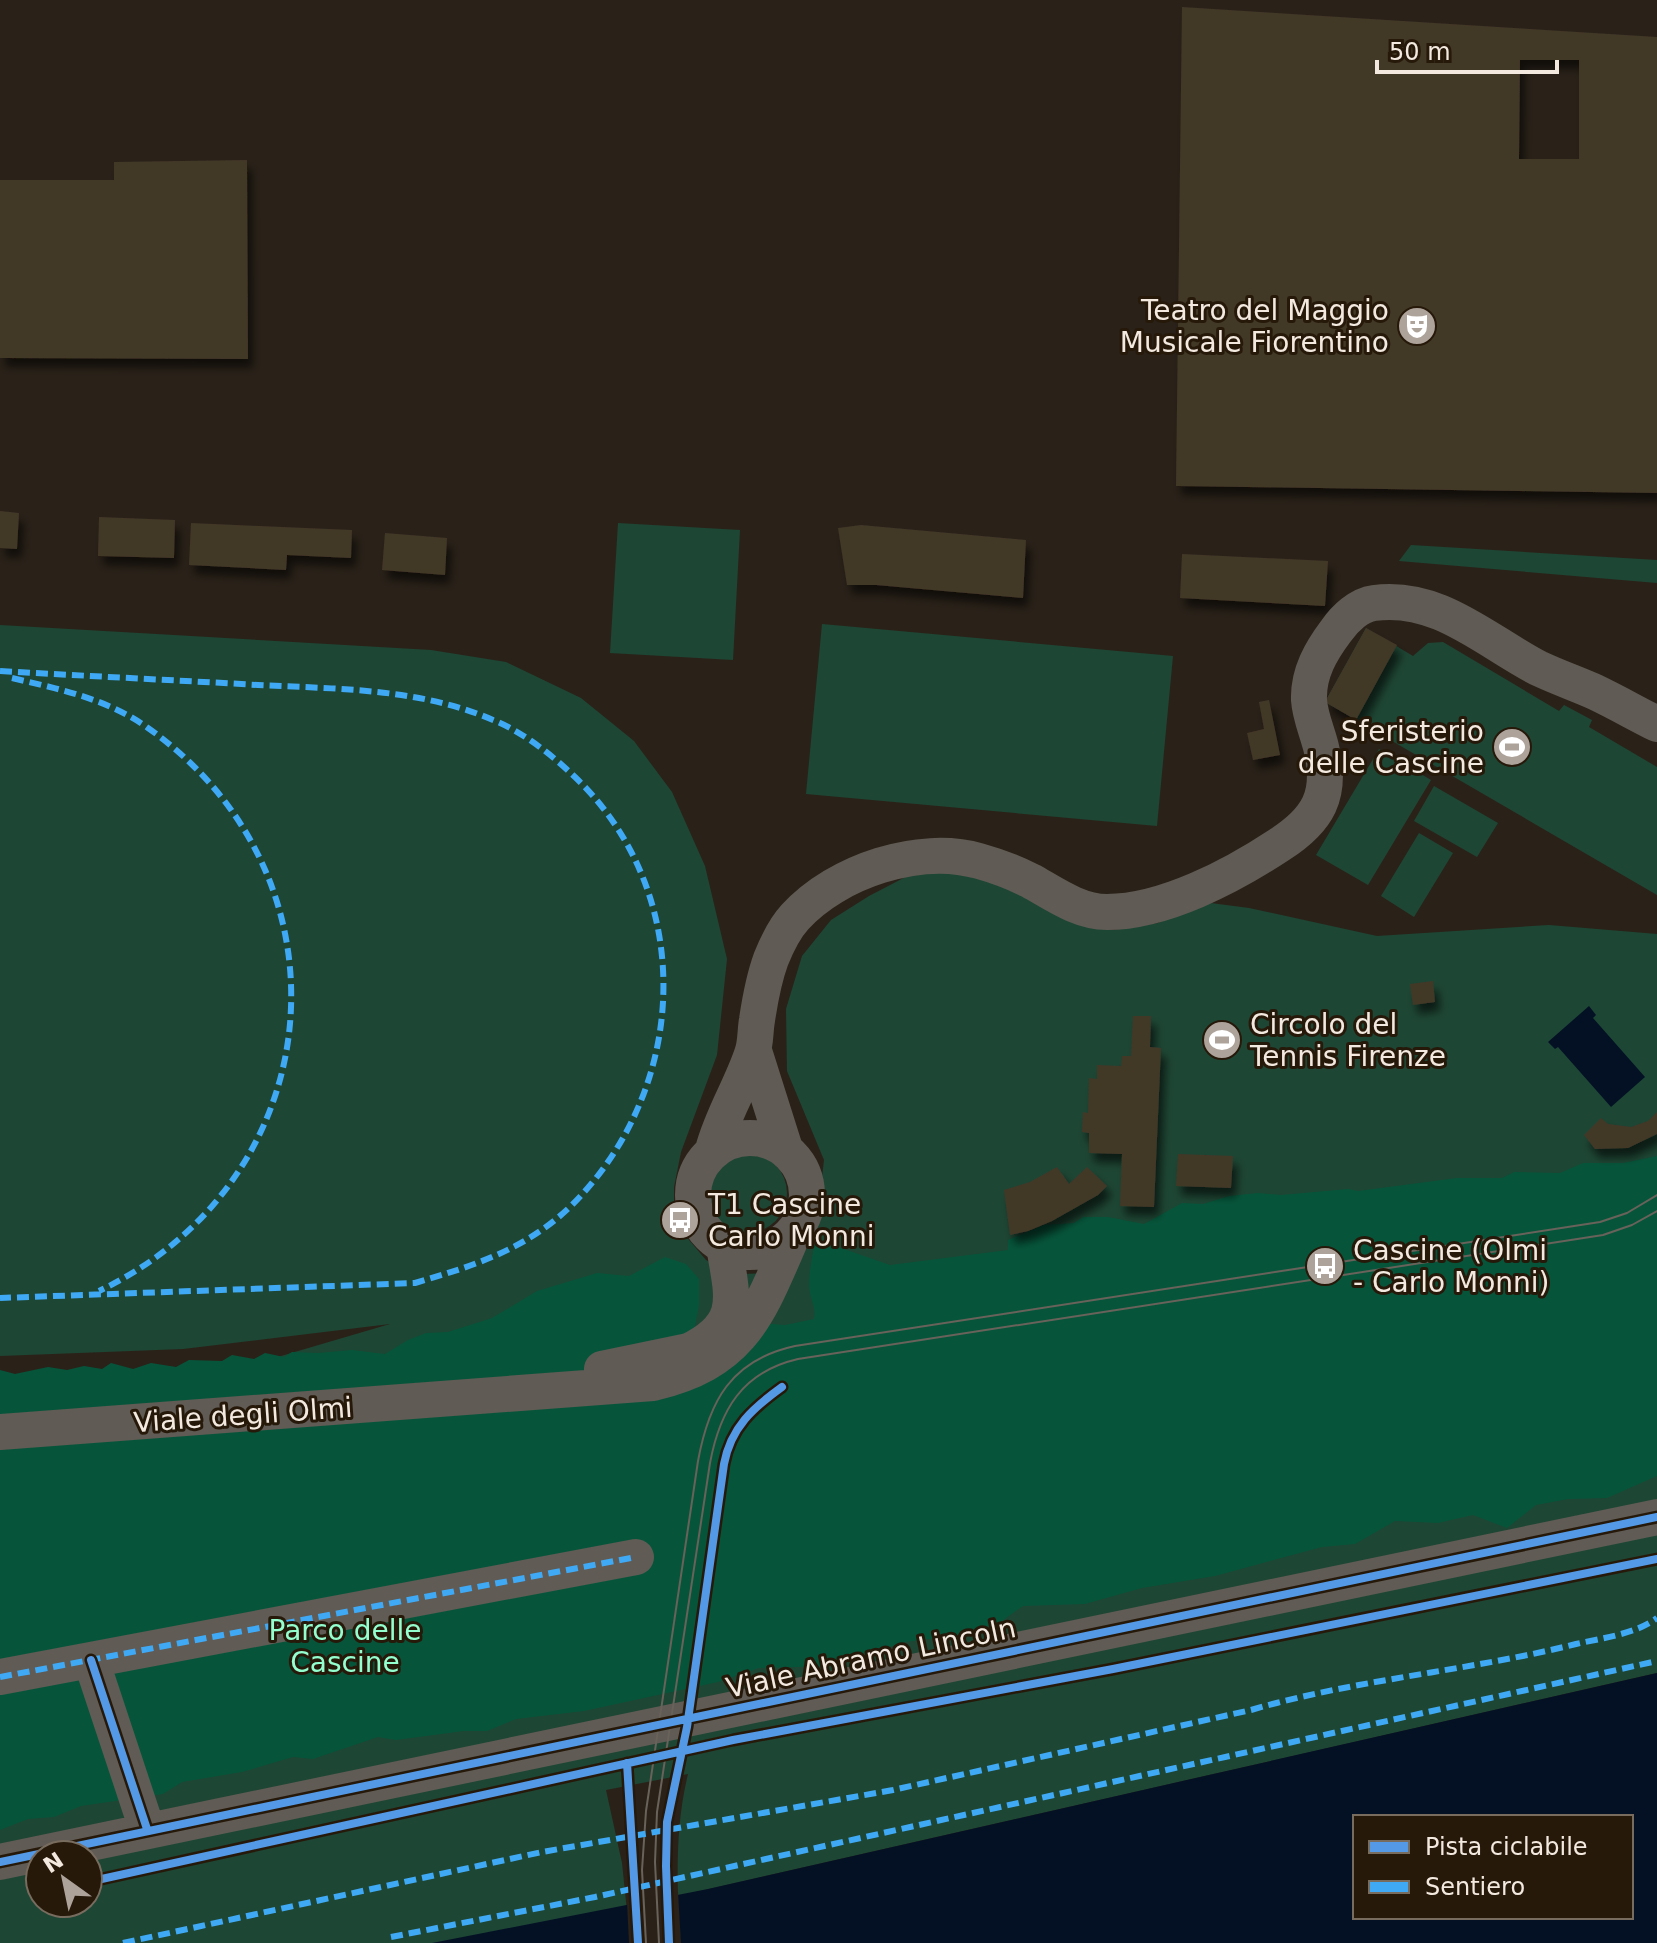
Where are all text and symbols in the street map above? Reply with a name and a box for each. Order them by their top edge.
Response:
scale bar [1377,24,1557,74]
text: 50 m [1389,38,1451,66]
place label: Teatro del Maggio Musicale Fiorentino [1120,294,1389,359]
theatre icon: Teatro del Maggio Musicale Fiorentino [1396,305,1438,347]
place label: Sferisterio delle Cascine [1298,715,1484,780]
sports icon: Sferisterio delle Cascine [1491,726,1533,768]
place label: Circolo del Tennis Firenze [1249,1008,1446,1073]
sports icon: Circolo del Tennis Firenze [1201,1019,1243,1061]
place label: T1 Cascine Carlo Monni [707,1188,875,1253]
bus stop icon: T1 Cascine Carlo Monni [659,1199,701,1241]
place label: Cascine (Olmi - Carlo Monni) [1353,1234,1550,1299]
bus stop icon: Cascine (Olmi - Carlo Monni) [1304,1245,1346,1287]
street label: Viale degli Olmi [132,1391,354,1439]
street label: Viale Abramo Lincoln [723,1611,1019,1705]
park label: Parco delle Cascine [269,1614,421,1679]
legend [1353,1815,1633,1919]
text: Pista ciclabile [1425,1833,1588,1861]
north arrow [24,1839,104,1919]
text: N [39,1847,68,1878]
text: Sentiero [1425,1873,1525,1901]

